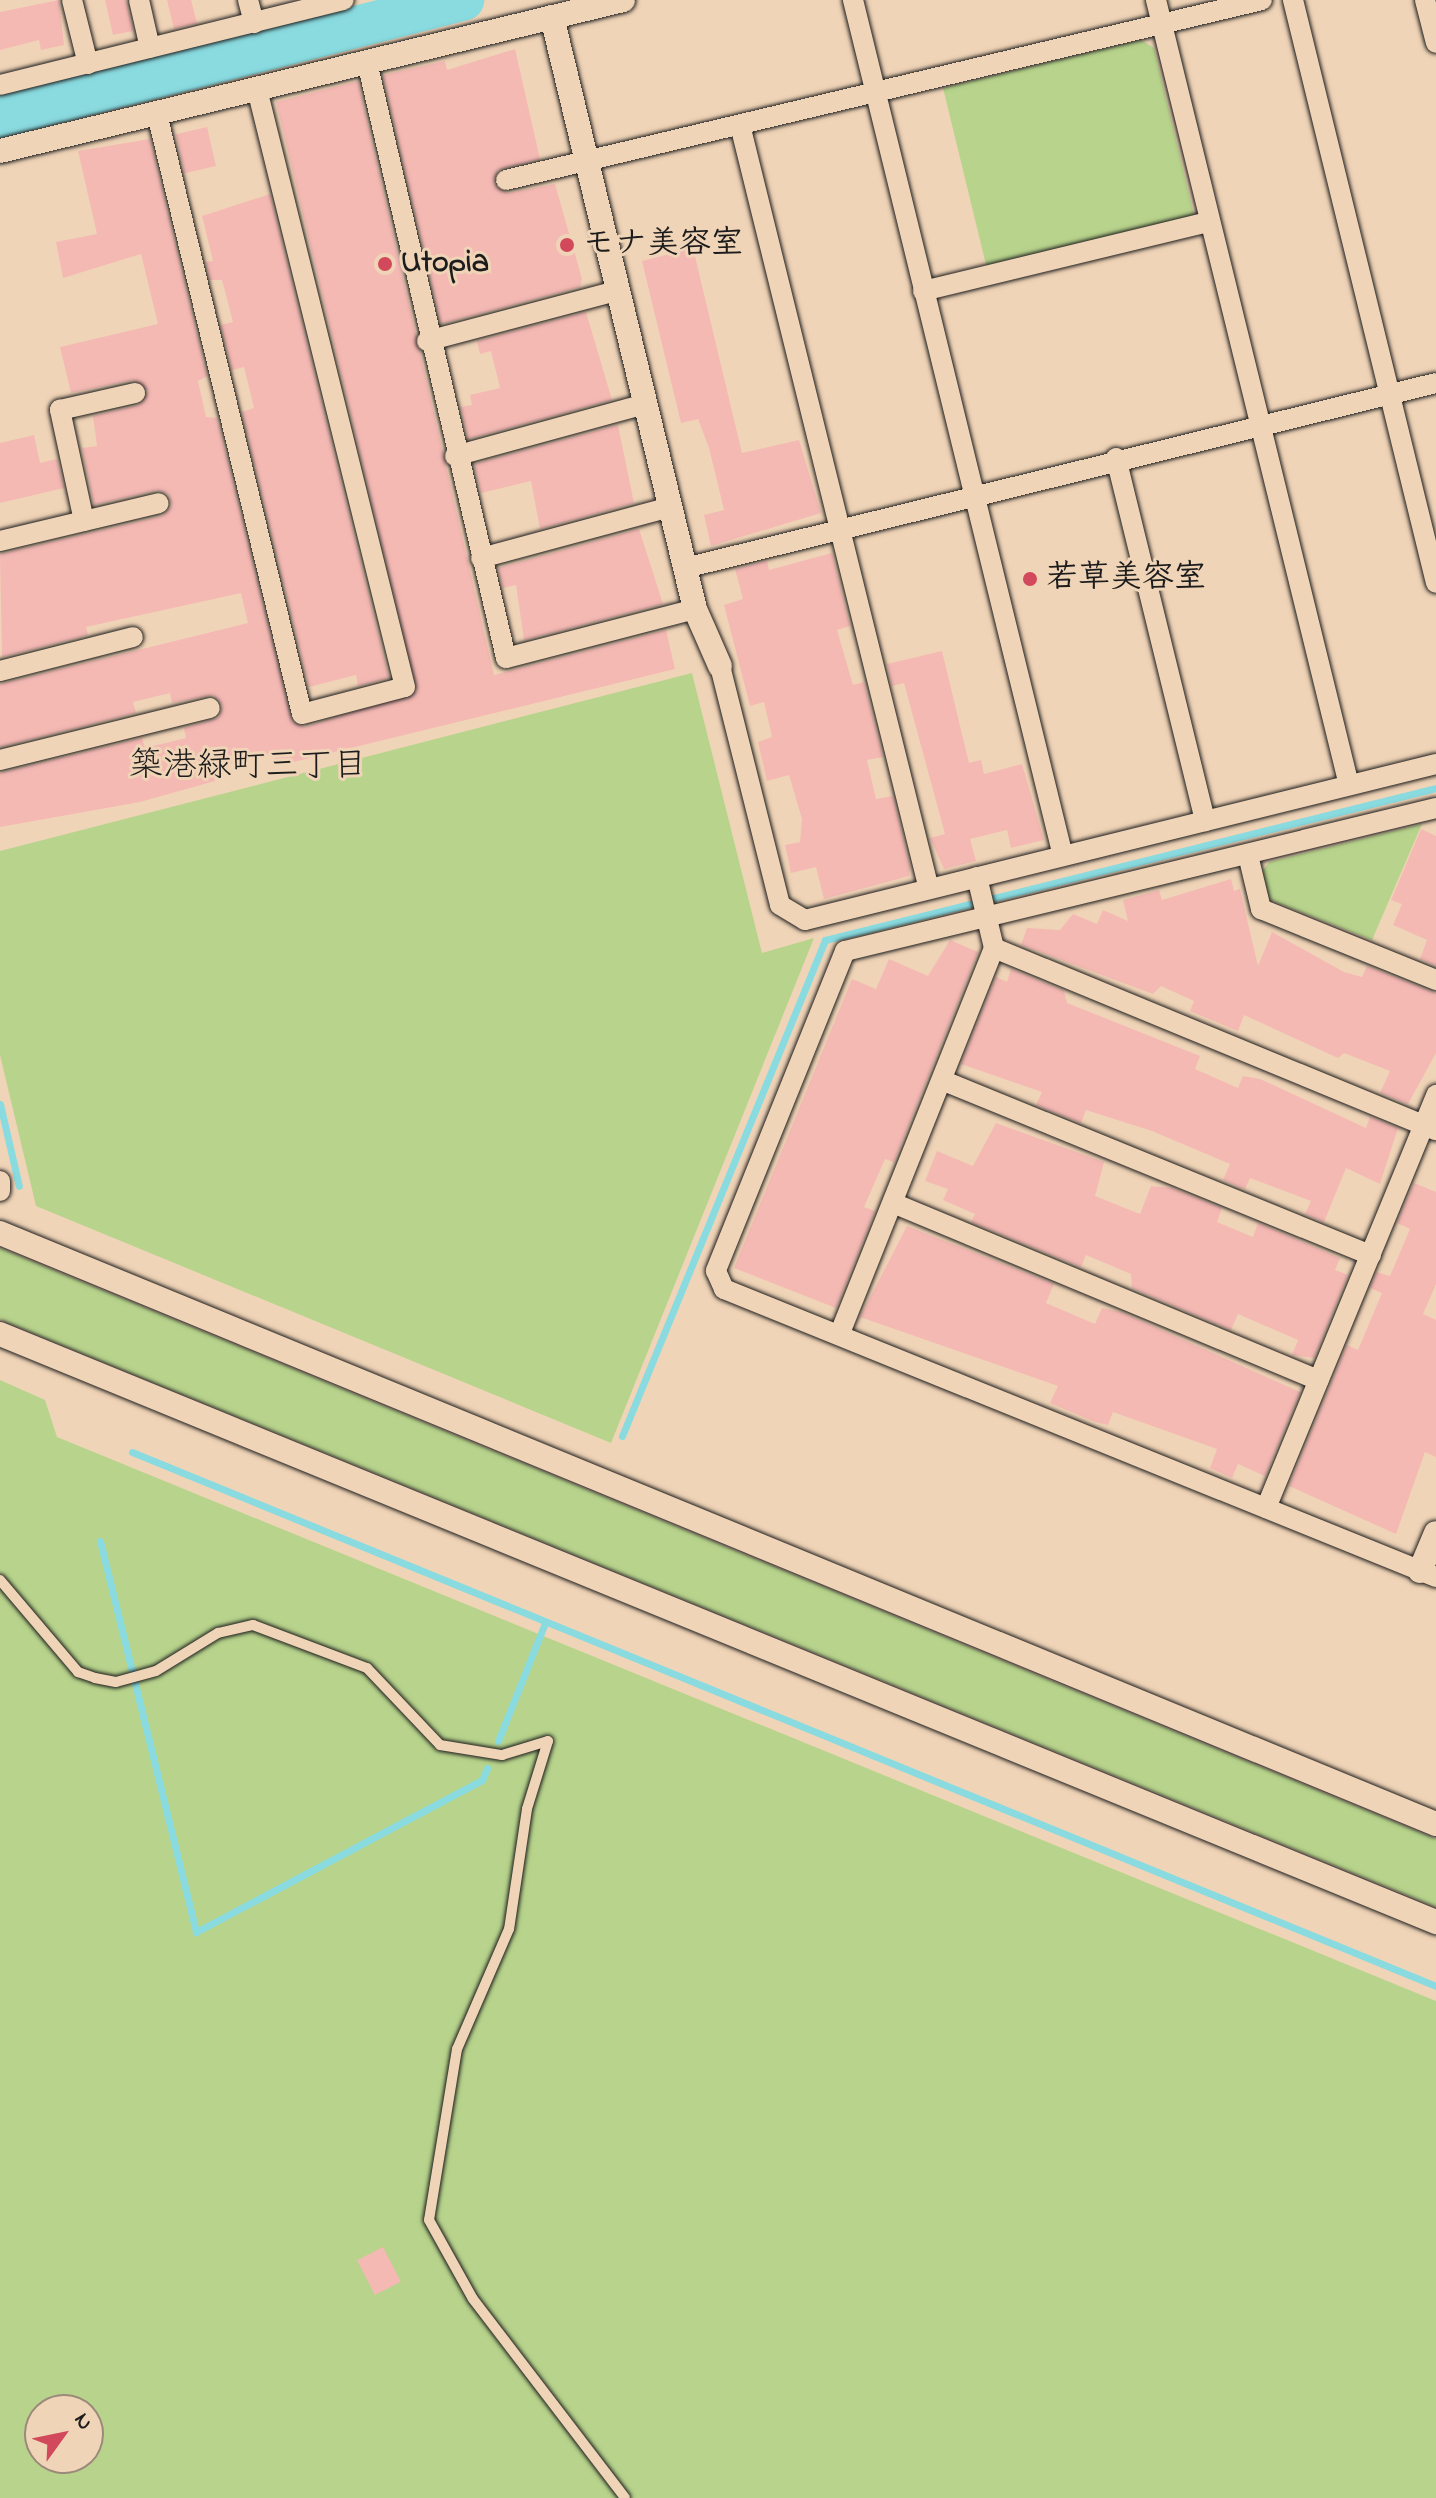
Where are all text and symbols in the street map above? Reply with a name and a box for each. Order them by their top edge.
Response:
place label: モナ美容室 [583,226,743,264]
marker: モナ美容室 [558,236,576,254]
place label: Utopia [401,245,489,283]
marker: Utopia [376,255,394,273]
place label: 若草美容室 [1046,560,1206,598]
marker: 若草美容室 [1021,570,1039,588]
district label: 築港緑町三丁目 [129,748,367,788]
north arrow [24,2394,104,2474]
text: N [65,2407,100,2437]

